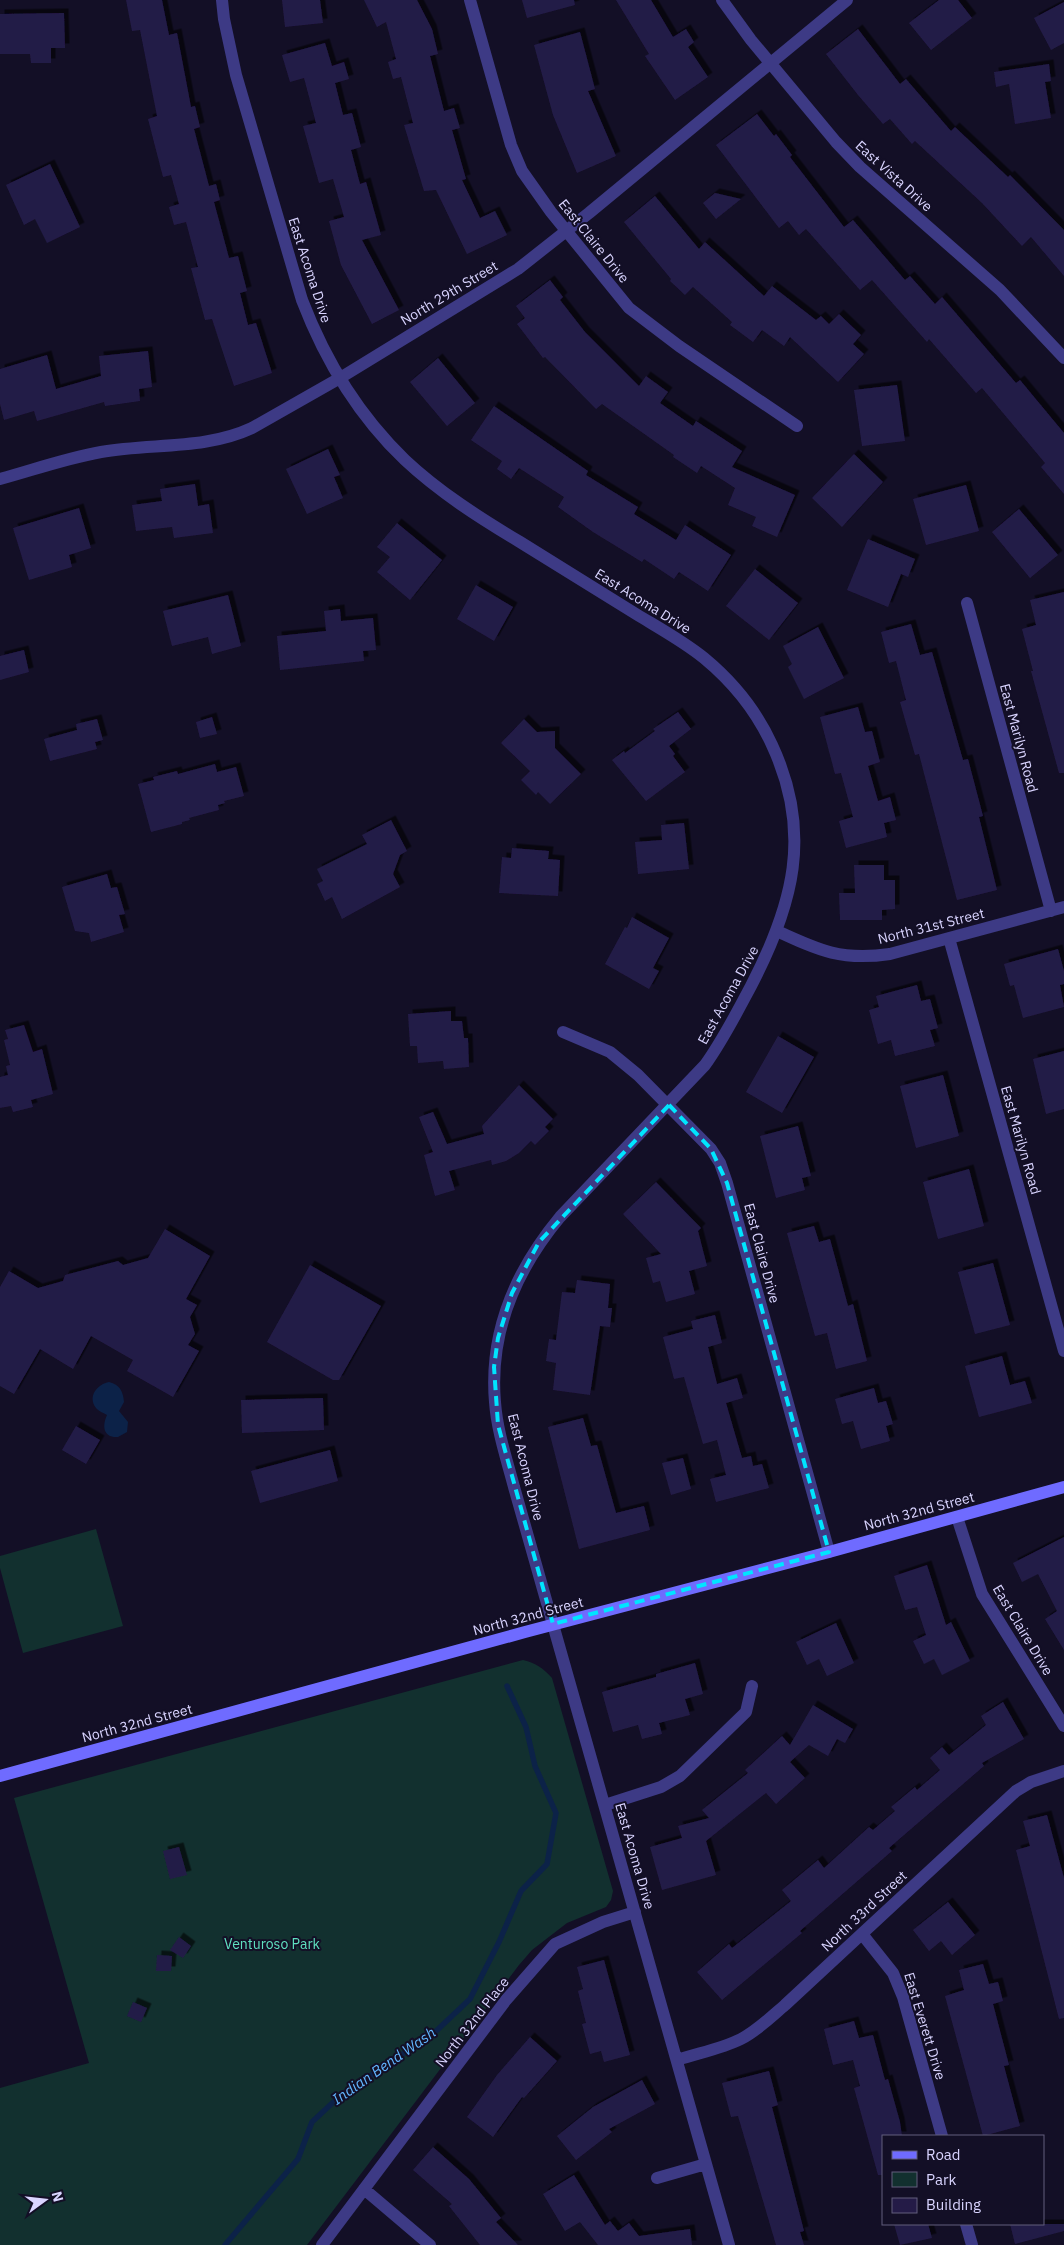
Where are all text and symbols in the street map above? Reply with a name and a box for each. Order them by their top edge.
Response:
street label: East Vista Drive [852,137,936,216]
street label: East Claire Drive [555,195,633,287]
street label: East Acoma Drive [284,215,336,325]
street label: North 29th Street [397,257,501,329]
street label: East Acoma Drive [592,564,695,638]
street label: East Marilyn Road [996,682,1042,794]
street label: North 31st Street [876,904,986,948]
street label: East Acoma Drive [694,942,763,1047]
street label: East Marilyn Road [997,1084,1045,1196]
street label: East Claire Drive [740,1201,784,1305]
street label: East Acoma Drive [504,1412,548,1523]
street label: North 32nd Street [862,1488,976,1534]
street label: East Claire Drive [989,1581,1057,1679]
street label: North 32nd Street [471,1593,585,1639]
street label: North 32nd Street [80,1700,194,1746]
street label: East Acoma Drive [611,1801,659,1912]
street label: North 33rd Street [817,1867,911,1955]
park label: Venturoso Park [224,1935,321,1953]
street label: East Everett Drive [900,1970,950,2082]
street label: North 32nd Place [431,1973,513,2071]
water label: Indian Bend Wash [328,2023,439,2109]
legend [882,2135,1044,2225]
text: Road [926,2145,961,2164]
text: Park [926,2170,956,2189]
north arrow [20,2175,70,2225]
text: N [48,2189,68,2204]
text: Building [926,2195,981,2214]

